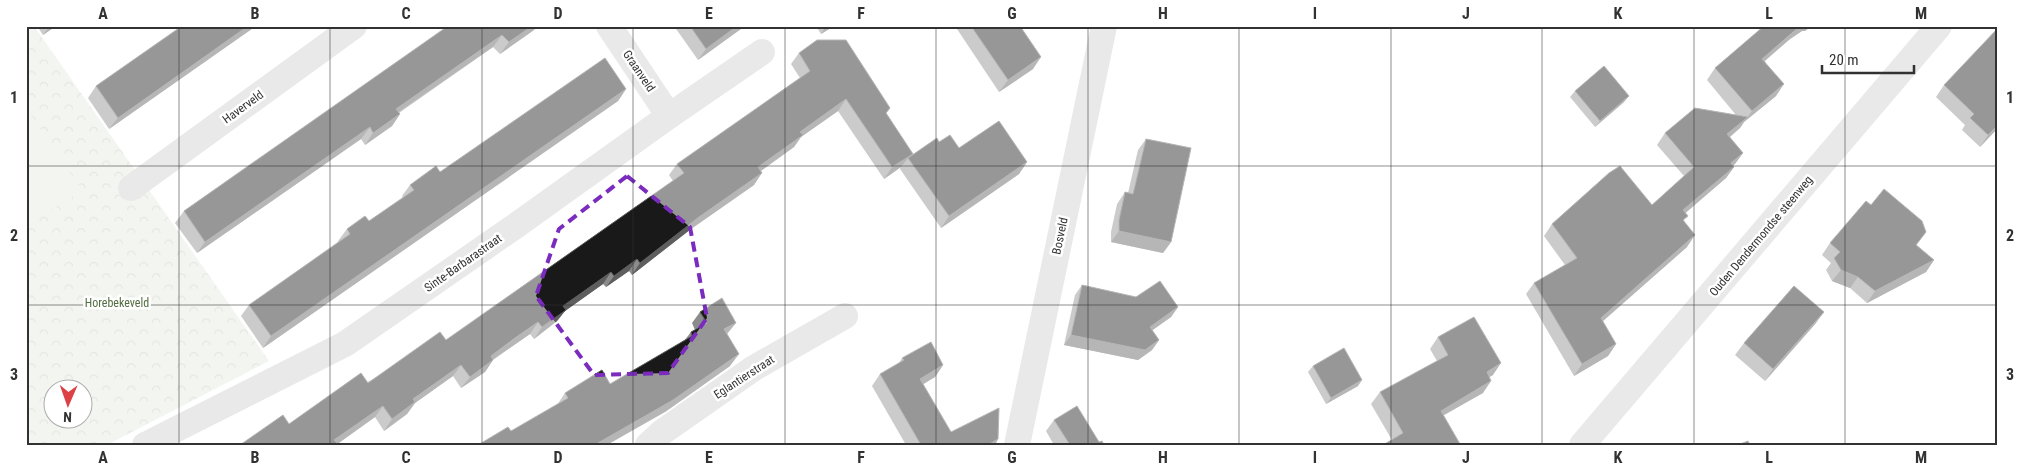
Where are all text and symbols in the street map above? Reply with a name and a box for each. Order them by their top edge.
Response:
text: A [98,4,108,23]
text: B [251,4,260,23]
text: C [401,4,411,23]
text: D [553,4,563,23]
text: E [705,4,713,23]
text: F [857,4,865,23]
text: G [1007,4,1017,23]
text: H [1158,4,1168,23]
text: I [1313,4,1317,23]
text: J [1462,4,1470,23]
text: K [1614,4,1623,23]
text: L [1765,4,1773,23]
text: M [1915,4,1927,23]
scale bar [1822,42,1914,74]
street label: Graanveld [620,48,658,95]
text: 20 m [1829,51,1859,69]
text: 1 [10,88,18,107]
street label: Haverveld [220,88,266,126]
text: 1 [2006,88,2014,107]
street label: Ouden Dendermondse steenweg [1707,173,1816,299]
street label: Bosveld [1049,216,1071,256]
text: 2 [10,226,18,245]
text: 2 [2006,226,2014,245]
street label: Sinte-Barbarastraat [422,231,505,295]
park label: Horebekeveld [85,296,149,310]
street label: Eglantierstraat [711,352,777,402]
text: 3 [10,365,18,384]
text: 3 [2006,365,2014,384]
north arrow [42,378,92,428]
text: N [63,409,72,425]
text: A [98,448,108,467]
text: B [251,448,260,467]
text: C [401,448,411,467]
text: D [553,448,563,467]
text: E [705,448,713,467]
text: F [857,448,865,467]
text: G [1007,448,1017,467]
text: H [1158,448,1168,467]
text: I [1313,448,1317,467]
text: J [1462,448,1470,467]
text: K [1614,448,1623,467]
text: L [1765,448,1773,467]
text: M [1915,448,1927,467]

